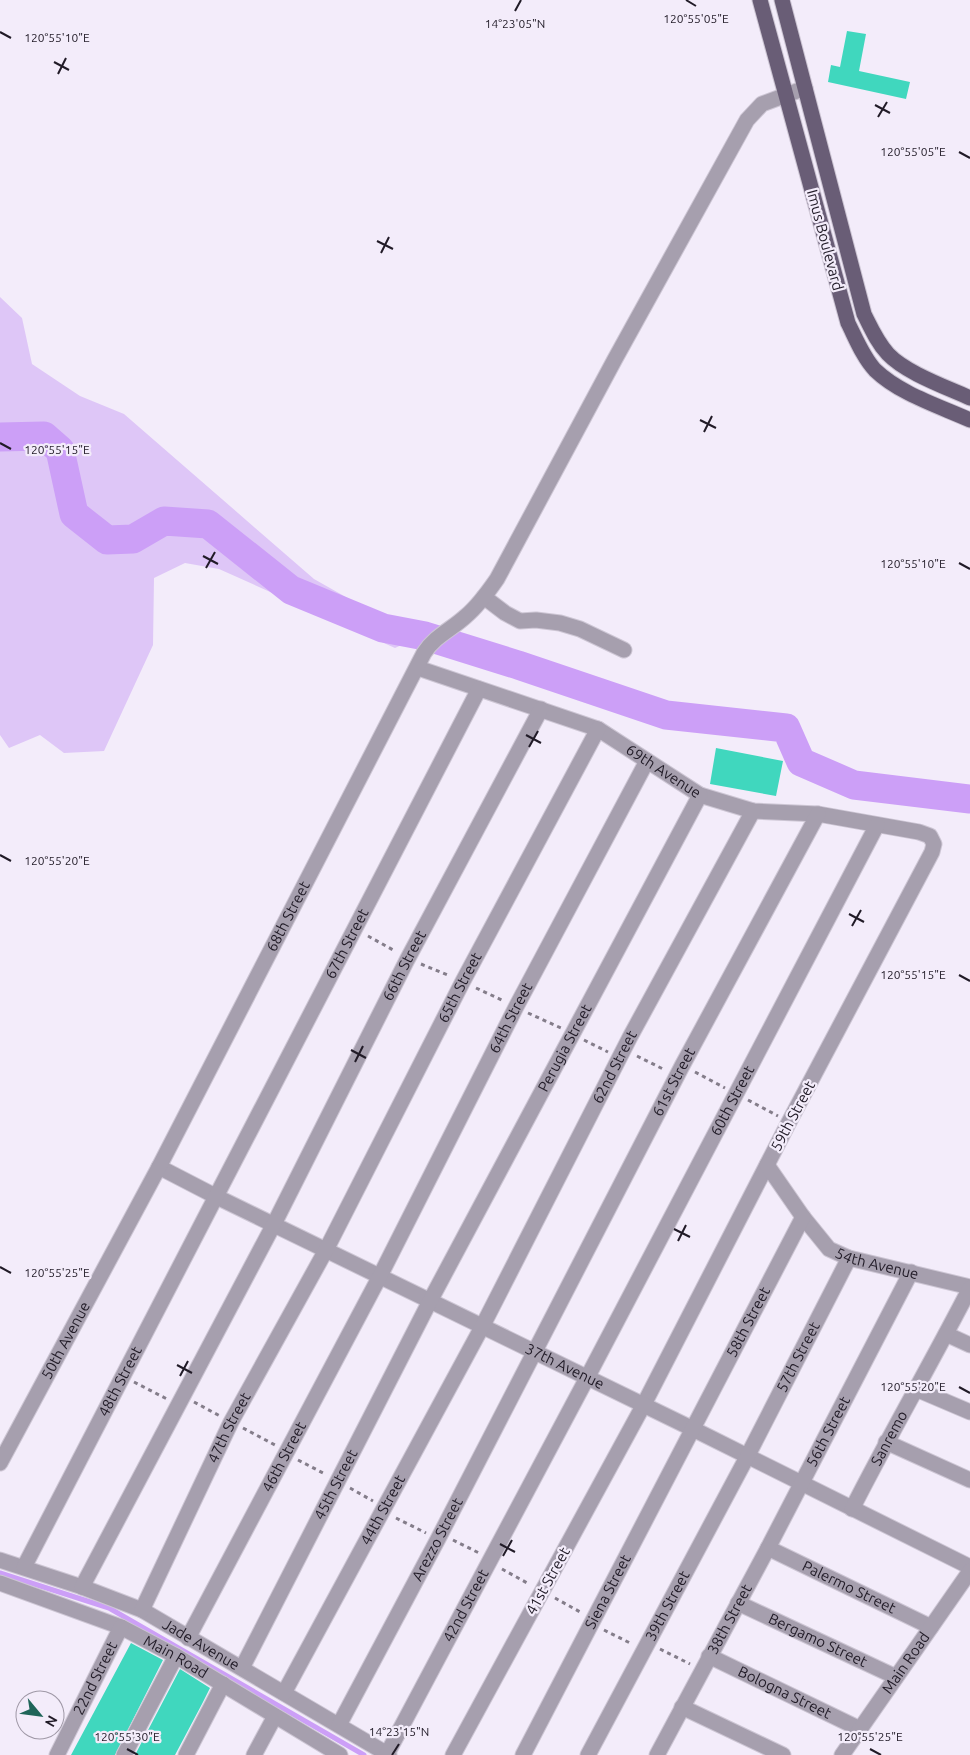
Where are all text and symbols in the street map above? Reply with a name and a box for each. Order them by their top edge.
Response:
text: 120°55'05"E [663,12,729,25]
text: 14°23'05"N [485,17,545,30]
text: 120°55'10"E [24,31,90,44]
text: 120°55'05"E [880,145,946,158]
street label: Imus Boulevard [804,188,847,292]
text: 120°55'15"E [24,443,90,456]
text: 120°55'10"E [880,557,946,570]
street label: 69th Avenue [623,741,704,801]
text: 120°55'20"E [24,854,90,867]
street label: 68th Street [263,878,313,954]
street label: 67th Street [321,905,372,981]
street label: 66th Street [379,927,429,1003]
street label: 65th Street [434,949,485,1025]
text: 120°55'15"E [880,968,946,981]
street label: 64th Street [485,980,535,1056]
street label: Perugia Street [534,1001,595,1094]
street label: 62nd Street [589,1027,640,1106]
street label: 61st Street [649,1045,698,1119]
street label: 60th Street [707,1062,757,1138]
street label: 59th Street [767,1078,818,1154]
street label: 54th Avenue [833,1244,920,1282]
text: 120°55'25"E [24,1266,90,1279]
street label: 58th Street [723,1284,773,1360]
street label: 50th Avenue [38,1299,93,1382]
street label: 57th Street [773,1319,823,1395]
street label: 37th Avenue [523,1340,607,1392]
street label: 48th Street [95,1343,145,1419]
text: 120°55'20"E [880,1380,946,1393]
street label: 47th Street [204,1389,254,1466]
street label: 56th Street [803,1393,853,1469]
street label: Sanremo [867,1408,911,1468]
street label: 46th Street [258,1419,309,1495]
street label: 45th Street [310,1446,361,1522]
street label: 44th Street [357,1472,408,1548]
street label: Arezzo Street [408,1495,466,1584]
street label: 41st Street [522,1544,573,1618]
street label: Siena Street [581,1551,634,1632]
street label: Palermo Street [800,1557,899,1617]
street label: 42nd Street [439,1566,492,1645]
street label: 39th Street [642,1568,693,1644]
street label: 38th Street [704,1581,755,1657]
street label: Bergamo Street [766,1609,870,1670]
street label: Jade Avenue [160,1615,243,1673]
street label: Main Road [878,1629,933,1697]
street label: Main Road [141,1632,211,1681]
street label: 22nd Street [70,1638,120,1717]
street label: Bologna Street [736,1662,834,1722]
north arrow [15,1690,65,1740]
text: N [42,1713,61,1730]
text: 14°23'15"N [369,1725,429,1738]
text: 120°55'30"E [94,1730,160,1743]
text: 120°55'25"E [837,1730,903,1743]

